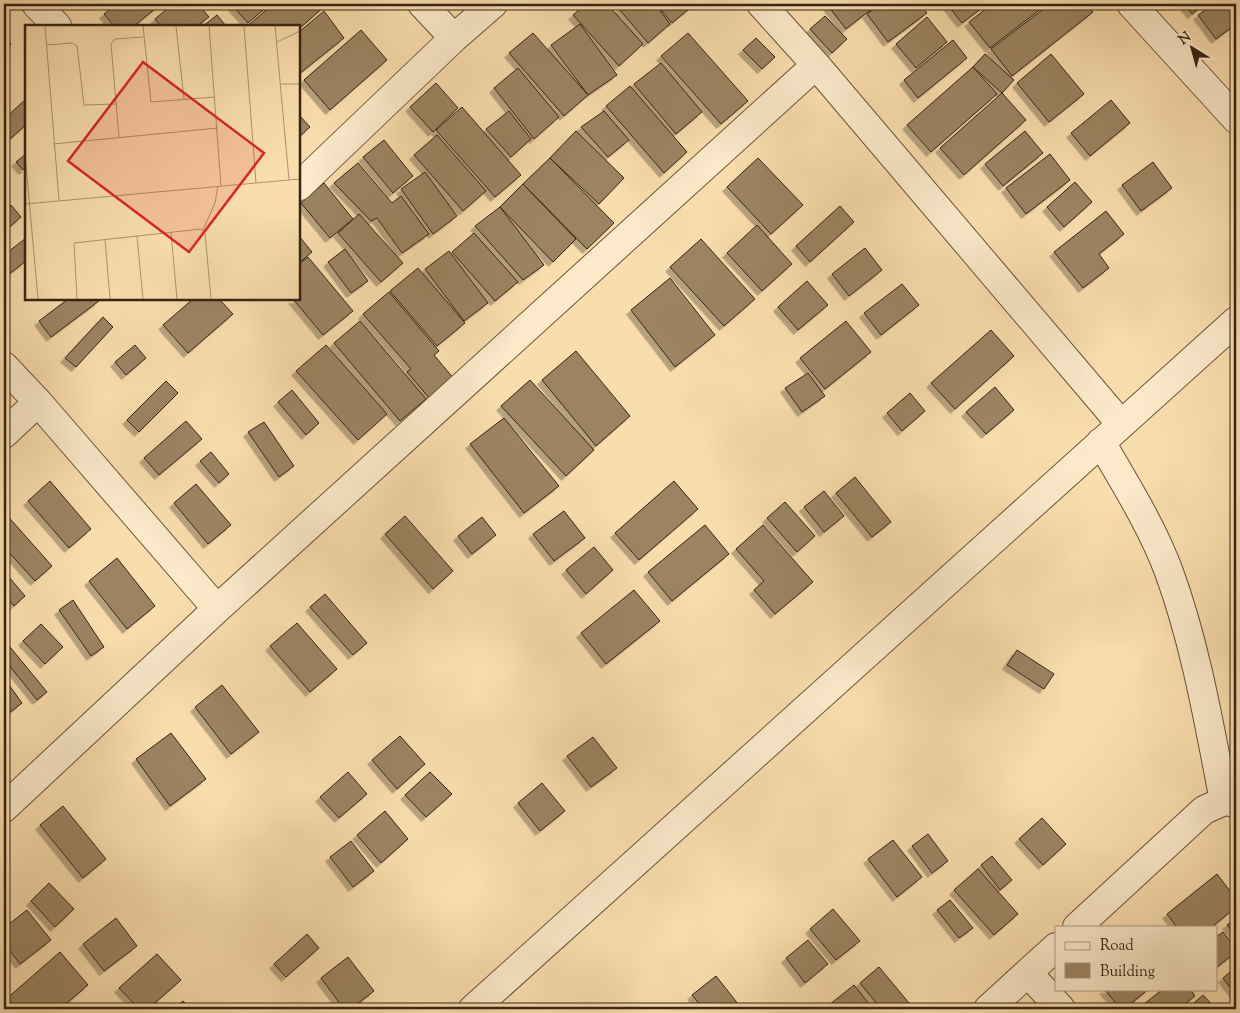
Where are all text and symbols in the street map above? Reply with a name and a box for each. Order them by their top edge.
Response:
north arrow [1168,22,1218,72]
inset map [25,25,300,300]
text: N [1175,28,1196,51]
legend [1055,926,1218,990]
text: Road [1100,936,1134,957]
text: Building [1100,962,1155,983]

